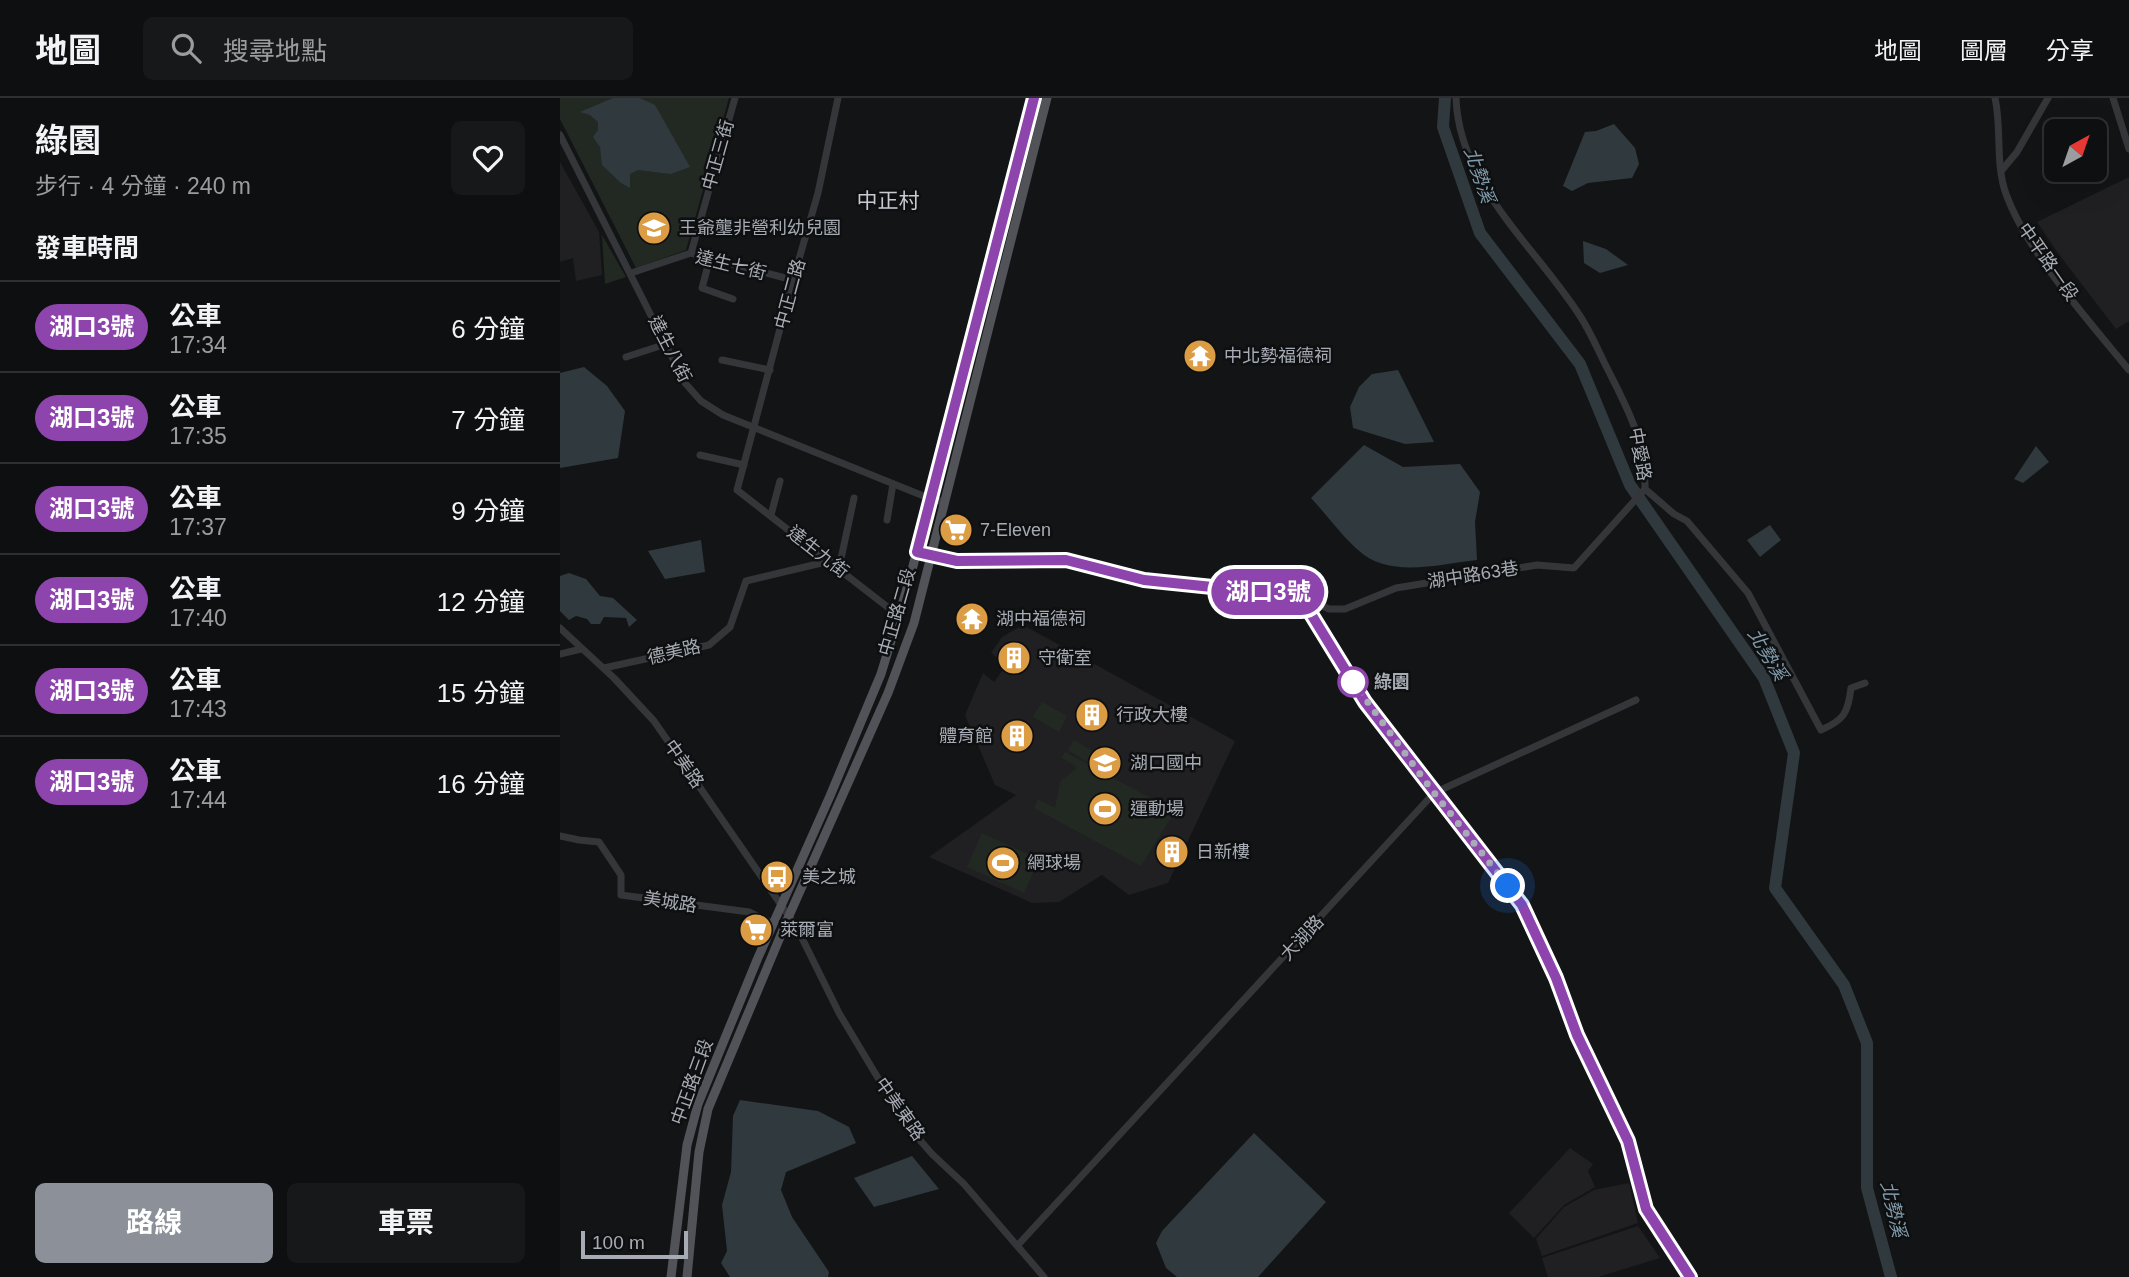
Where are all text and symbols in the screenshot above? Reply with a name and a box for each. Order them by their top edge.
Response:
search box [143,17,633,80]
icon: search [167,29,205,67]
text: 地圖 [35,32,101,69]
text: 搜尋地點 [223,36,327,66]
text: 地圖 [1874,37,1922,64]
text: 圖層 [1960,37,2008,64]
text: 分享 [2046,37,2094,64]
street label: 中正三街 [698,118,738,192]
north arrow [2044,119,2107,182]
map controls [2044,119,2107,182]
button: heart [451,121,525,195]
text: 綠園 [35,122,101,159]
water label: 北勢溪 [1460,145,1500,208]
text: 步行 · 4 分鐘 · 240 m [35,173,251,199]
district label: 中正村 [857,189,920,212]
school or university icon: 王爺壟非營利幼兒園 [635,209,673,247]
place label: 王爺壟非營利幼兒園 [679,218,841,238]
street label: 中平路一段 [2014,219,2082,305]
text: 發車時間 [35,233,139,263]
street label: 達生七街 [694,247,768,283]
street label: 中正二路 [771,257,809,331]
text: 公車 [169,301,221,331]
street label: 達生八街 [645,312,695,386]
text: 湖口3號 [49,313,134,340]
text: 6 分鐘 [451,314,525,344]
text: 17:34 [169,332,227,358]
temple icon: 中北勢福德祠 [1181,337,1219,375]
place label: 中北勢福德祠 [1224,346,1332,366]
text: 公車 [169,392,221,422]
text: 湖口3號 [49,404,134,431]
text: 7 分鐘 [451,405,525,435]
text: 17:35 [169,423,227,449]
street label: 中愛路 [1625,426,1655,482]
text: 公車 [169,483,221,513]
text: 湖口3號 [49,495,134,522]
text: 9 分鐘 [451,496,525,526]
supermarket icon: 7-Eleven [937,511,975,549]
text: 17:37 [169,514,227,540]
place label: 7-Eleven [980,520,1051,540]
street label: 達生九街 [783,522,853,582]
street label: 湖中路63巷 [1426,558,1520,592]
street label: 中正路二段 [875,566,919,658]
line badge: 湖口3號 [1219,569,1317,615]
text: 公車 [169,574,221,604]
text: 湖口3號 [1225,578,1311,605]
text: 湖口3號 [49,586,134,613]
text: 12 分鐘 [437,587,525,617]
temple icon: 湖中福德祠 [953,600,991,638]
text: 17:40 [169,605,227,631]
place label: 湖中福德祠 [996,609,1086,629]
water label: 北勢溪 [1744,624,1793,687]
street label: 德美路 [645,636,703,668]
building icon: 守衛室 [995,639,1033,677]
place label: 守衛室 [1038,648,1092,668]
text: 公車 [169,665,221,695]
marker: 綠園 [1338,667,1368,697]
place label: 綠園 [1374,672,1410,692]
text: 湖口3號 [49,677,134,704]
text: 15 分鐘 [437,678,525,708]
text: 17:43 [169,696,227,722]
building icon: 行政大樓 [1073,696,1111,734]
place label: 行政大樓 [1116,705,1188,725]
building icon: 體育館 [998,717,1036,755]
place label: 體育館 [939,726,993,746]
street label: 中美路 [660,736,708,792]
school or university icon: 湖口國中 [1086,744,1124,782]
place label: 湖口國中 [1130,753,1202,773]
text: 公車 [169,756,221,786]
text: 湖口3號 [49,768,134,795]
text: 16 分鐘 [437,769,525,799]
text: 17:44 [169,787,227,813]
sports icon: 運動場 [1086,790,1124,828]
place label: 運動場 [1130,799,1184,819]
building icon: 日新樓 [1153,833,1191,871]
place label: 日新樓 [1196,842,1250,862]
sports icon: 網球場 [984,844,1022,882]
place label: 網球場 [1027,853,1081,873]
bus stop icon: 美之城 [758,858,796,896]
place label: 美之城 [802,867,856,887]
your location [1490,868,1525,903]
street label: 美城路 [642,888,698,916]
supermarket icon: 萊爾富 [737,911,775,949]
street label: 大湖路 [1276,911,1328,965]
place label: 萊爾富 [780,920,834,940]
street label: 中正路三段 [667,1036,717,1128]
street label: 中美東路 [871,1074,929,1144]
water label: 北勢溪 [1877,1179,1911,1242]
button: 路線 [35,1183,273,1263]
button: 車票 [287,1183,525,1263]
scale bar [581,1228,688,1260]
text: 100 m [592,1232,645,1253]

